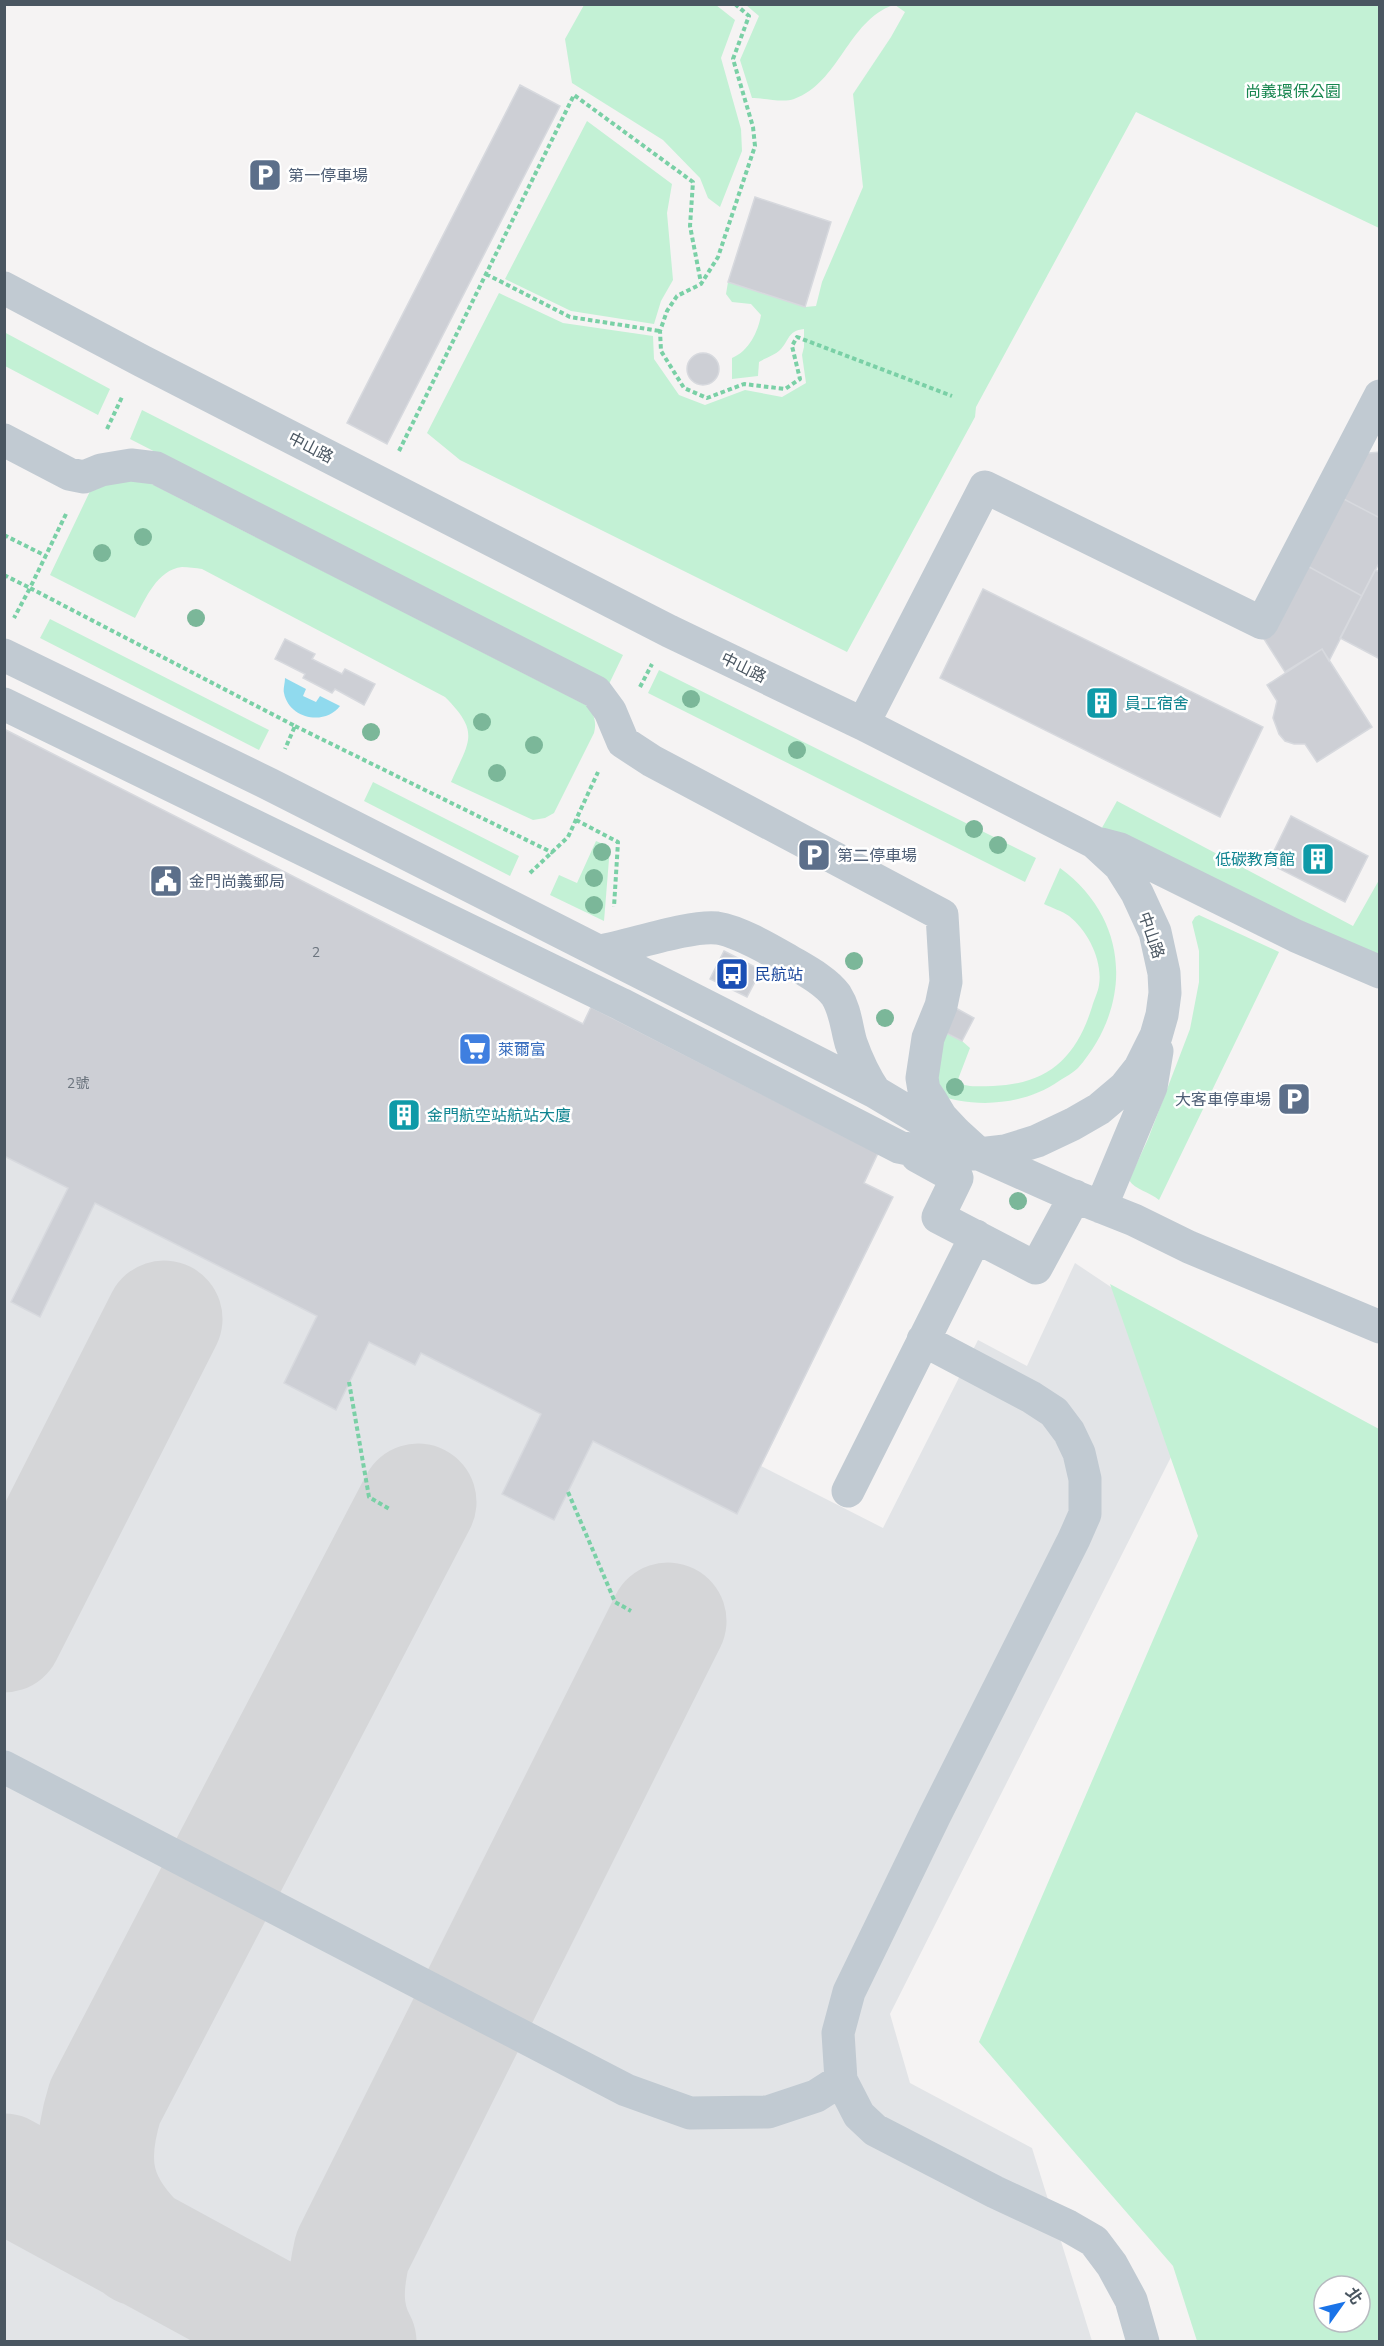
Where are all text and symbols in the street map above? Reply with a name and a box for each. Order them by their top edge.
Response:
park label: 尚義環保公園 [1245,81,1341,103]
parking icon: 第一停車場 [247,157,283,193]
place label: 第一停車場 [288,165,368,187]
street label: 中山路 [284,427,337,469]
street label: 中山路 [717,647,770,688]
building icon: 員工宿舍 [1084,685,1120,721]
place label: 員工宿舍 [1125,693,1189,715]
parking icon: 第二停車場 [796,837,832,873]
building icon: 低碳教育館 [1300,841,1336,877]
place label: 第二停車場 [837,845,917,867]
place label: 低碳教育館 [1215,849,1295,871]
public building icon: 金門尚義郵局 [148,863,184,899]
place label: 金門尚義郵局 [189,871,285,893]
street label: 中山路 [1133,909,1169,962]
house number: 2 [312,943,320,962]
bus stop icon: 民航站 [714,956,750,992]
place label: 民航站 [755,964,803,986]
supermarket icon: 萊爾富 [457,1031,493,1067]
place label: 萊爾富 [498,1039,546,1061]
house number: 2號 [67,1074,89,1093]
parking icon: 大客車停車場 [1276,1081,1312,1117]
place label: 大客車停車場 [1175,1089,1271,1111]
building icon: 金門航空站航站大廈 [386,1097,422,1133]
place label: 金門航空站航站大廈 [427,1105,571,1127]
north arrow [1312,2274,1372,2334]
text: 北 [1340,2283,1367,2309]

